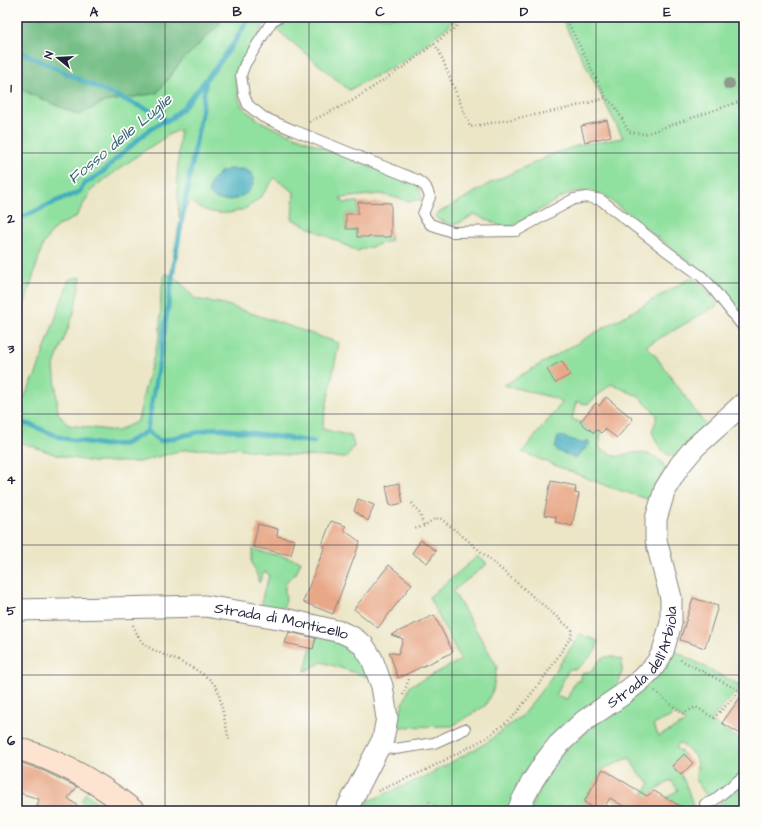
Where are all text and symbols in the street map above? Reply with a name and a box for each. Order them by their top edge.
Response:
text: A [90,3,99,21]
text: B [232,3,242,21]
text: C [375,3,385,21]
text: D [520,3,529,21]
text: E [663,3,671,21]
north arrow [38,38,78,78]
text: N [41,49,57,61]
text: 1 [10,79,12,97]
water label: Fosso delle Luglie [63,88,178,190]
text: 2 [6,210,15,228]
text: 3 [7,340,15,358]
text: 4 [7,471,16,489]
street label: Strada di Monticello [213,597,353,645]
text: 5 [6,602,16,620]
street label: Strada dell'Arbiola [602,606,682,713]
text: 6 [7,732,16,750]

